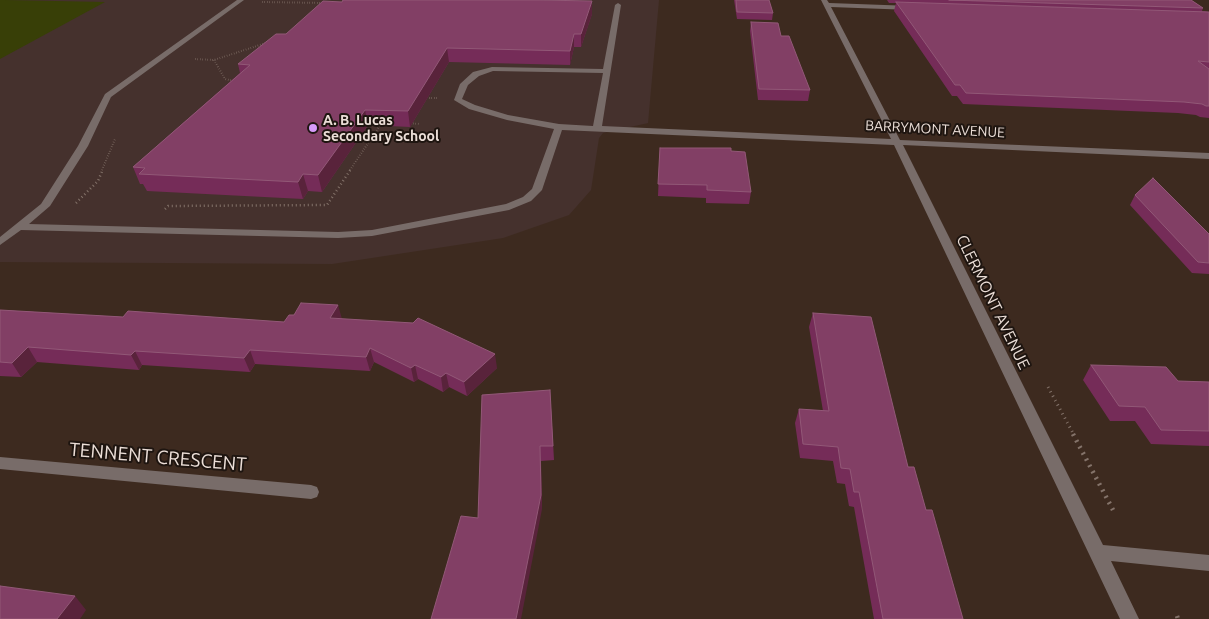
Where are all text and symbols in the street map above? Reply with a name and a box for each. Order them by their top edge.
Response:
place label: A. B. Lucas Secondary School [323,112,439,144]
street label: BARRYMONT AVENUE [865,117,1005,141]
marker: A. B. Lucas Secondary School [307,122,319,134]
street label: CLERMONT AVENUE [952,232,1034,372]
street label: TENNENT CRESCENT [68,438,248,476]

